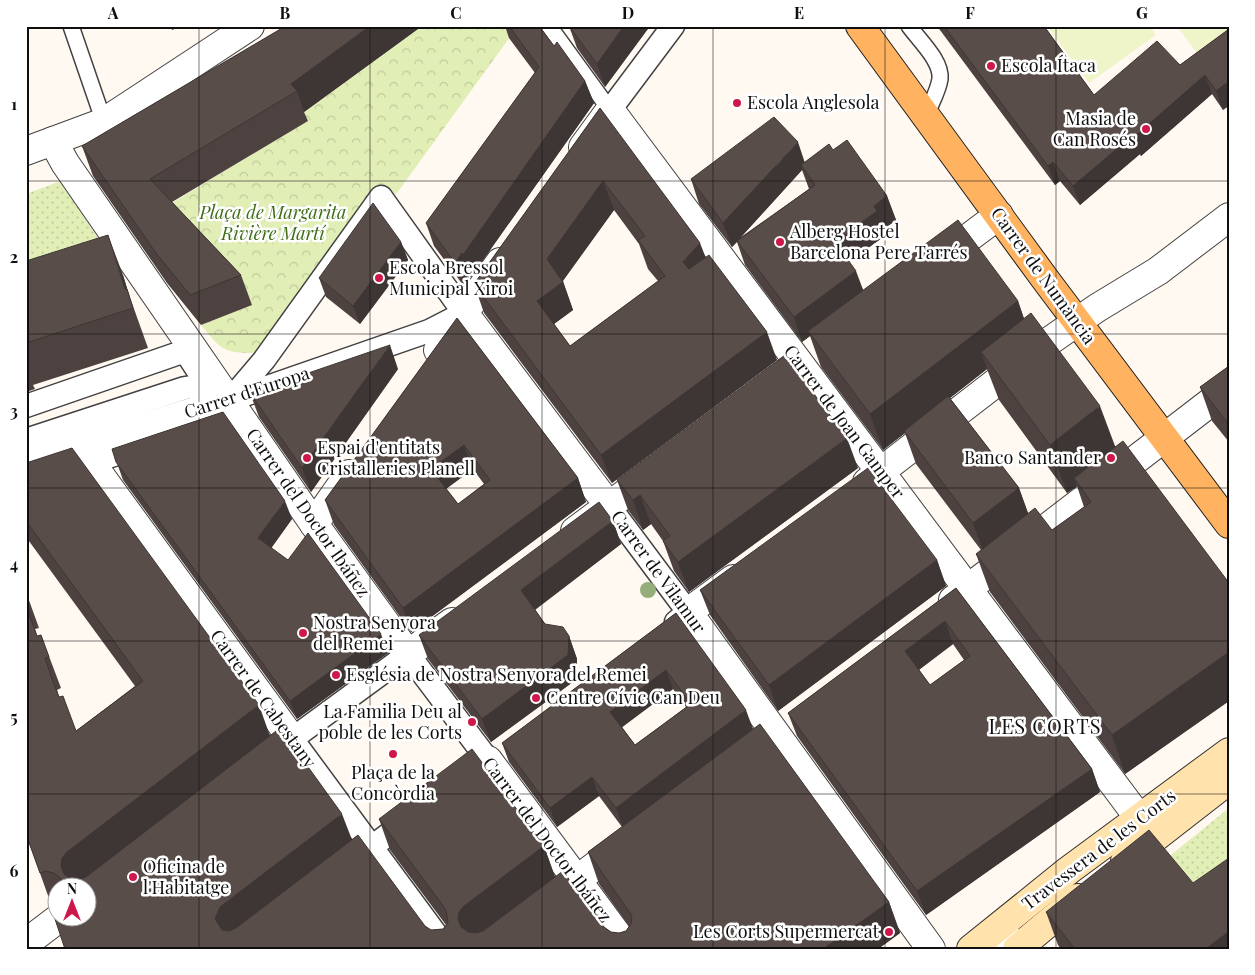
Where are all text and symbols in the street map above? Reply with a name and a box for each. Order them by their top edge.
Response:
text: A [107,2,119,23]
text: B [280,2,291,23]
text: C [450,2,462,23]
text: D [622,2,634,23]
text: E [794,2,804,23]
text: F [965,2,975,23]
text: G [1136,2,1148,23]
place label: Escola Ítaca [1001,53,1096,77]
marker: Escola Ítaca [985,60,997,72]
place label: Escola Anglesola [747,90,880,114]
text: 1 [11,93,17,114]
marker: Escola Anglesola [731,97,743,109]
place label: Masia de Can Rosés [1053,106,1136,151]
marker: Masia de Can Rosés [1140,123,1152,135]
park label: Plaça de Margarita Rivière Martí [198,200,347,245]
street label: Carrer de Numància [986,202,1102,349]
place label: Alberg Hostel Barcelona Pere Tarrés [789,219,967,264]
marker: Alberg Hostel Barcelona Pere Tarrés [774,236,786,248]
text: 2 [10,246,18,267]
place label: Escola Bressol Municipal Xiroi [389,255,513,300]
marker: Escola Bressol Municipal Xiroi [373,272,385,284]
street label: Carrer de Joan Gamper [779,340,911,503]
street label: Carrer d'Europa [181,360,312,424]
text: 3 [10,400,18,421]
street label: Carrer del Doctor Ibáñez [241,423,376,602]
place label: Espai d'entitats Cristalleries Planell [317,435,475,480]
place label: Banco Santander [964,445,1101,469]
marker: Espai d'entitats Cristalleries Planell [301,452,313,464]
marker: Banco Santander [1105,452,1117,464]
street label: Carrer de Vilamur [606,505,712,638]
text: 4 [10,553,18,574]
place label: Nostra Senyora del Remei [313,610,436,655]
street label: Carrer de Cabestany [205,624,322,773]
marker: Nostra Senyora del Remei [297,627,309,639]
place label: Església de Nostra Senyora del Remei [346,662,647,686]
marker: Església de Nostra Senyora del Remei [330,669,342,681]
place label: Centre Cívic Can Deu [546,685,721,709]
marker: Centre Cívic Can Deu [530,692,542,704]
place label: La Familia Deu al poble de les Corts [318,699,462,744]
text: 5 [10,706,18,727]
district label: LES CORTS [988,712,1102,739]
marker: La Familia Deu al poble de les Corts [466,716,478,728]
marker: Plaça de la Concòrdia [387,748,399,760]
street label: Carrer del Doctor Ibáñez [478,752,618,927]
place label: Plaça de la Concòrdia [351,760,435,805]
street label: Travessera de les Corts [1016,783,1180,915]
place label: Oficina de l'Habitatge [143,854,229,899]
text: 6 [10,860,19,881]
marker: Oficina de l'Habitatge [127,871,139,883]
north arrow [48,878,98,928]
text: N [67,879,77,898]
place label: Les Corts Supermercat [693,919,880,943]
marker: Les Corts Supermercat [883,926,895,938]

